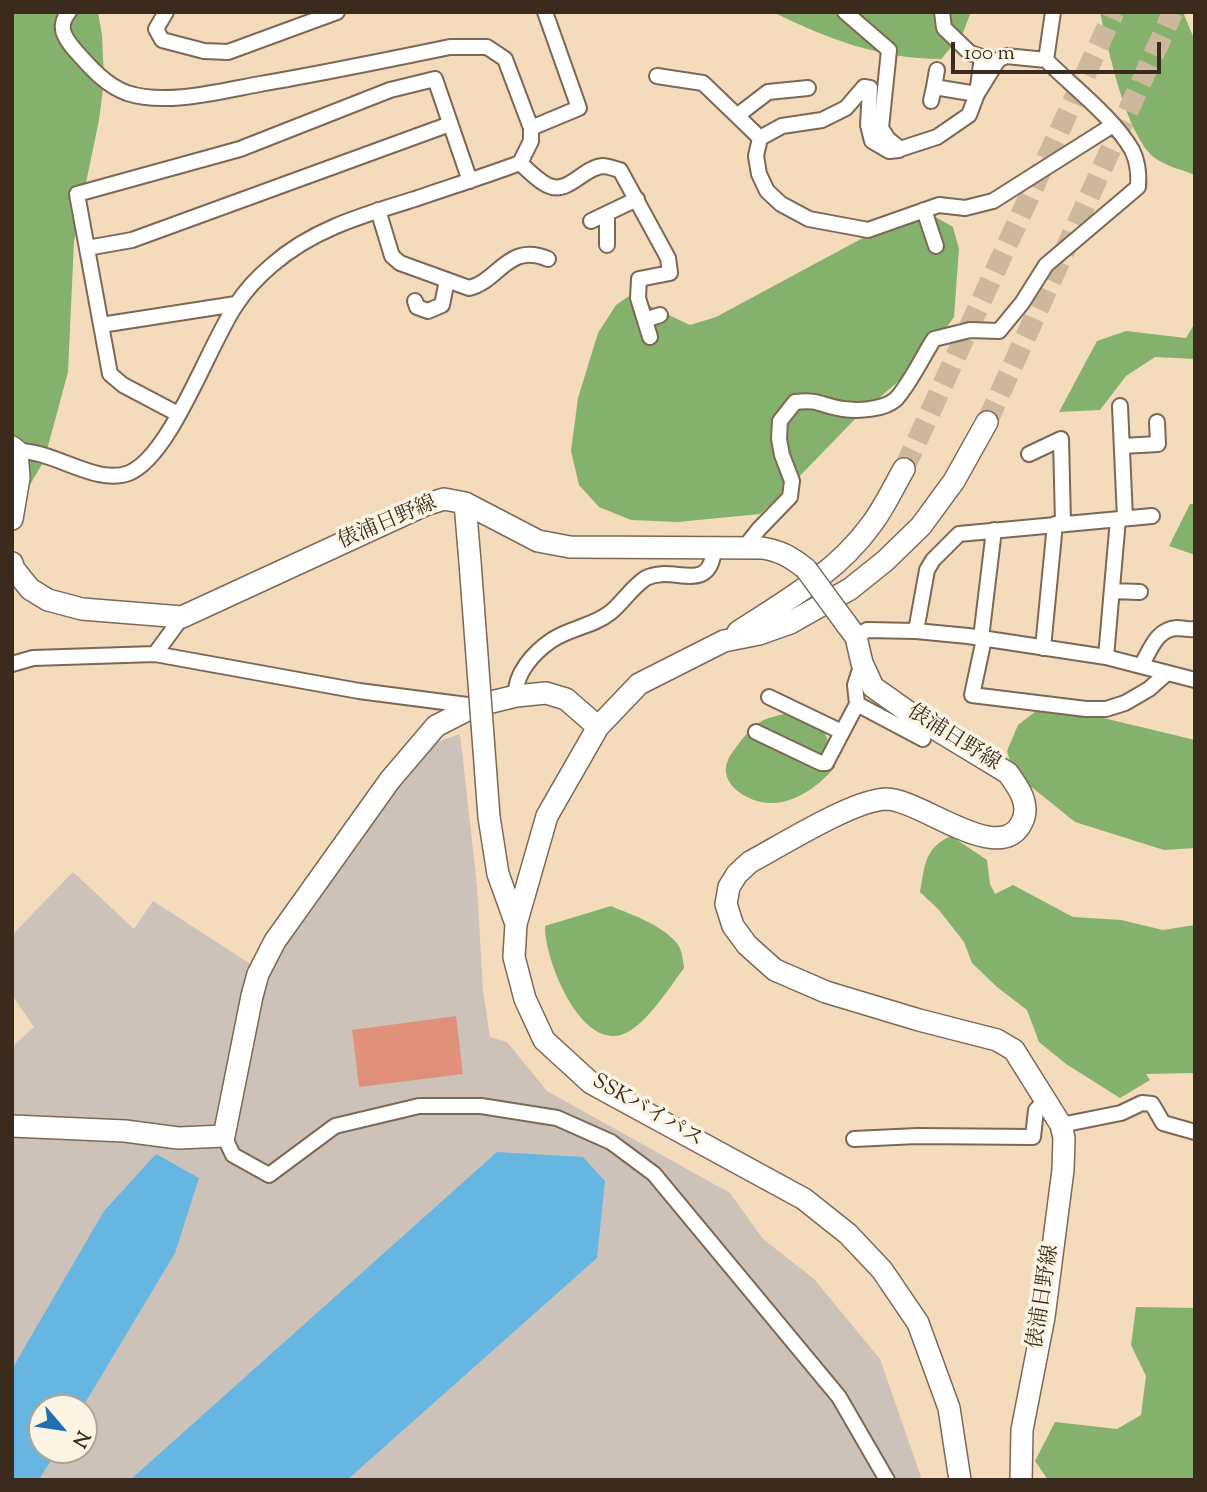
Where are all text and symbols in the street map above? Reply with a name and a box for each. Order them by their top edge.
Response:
scale bar [955,28,1165,72]
text: 100 m [964,39,1015,69]
street label: 俵浦日野線 [335,492,441,556]
street label: 俵浦日野線 [902,700,1004,778]
street label: SSKバイパス [587,1070,707,1154]
street label: 俵浦日野線 [1024,1243,1066,1351]
north arrow [28,1394,98,1464]
text: N [65,1425,96,1452]

